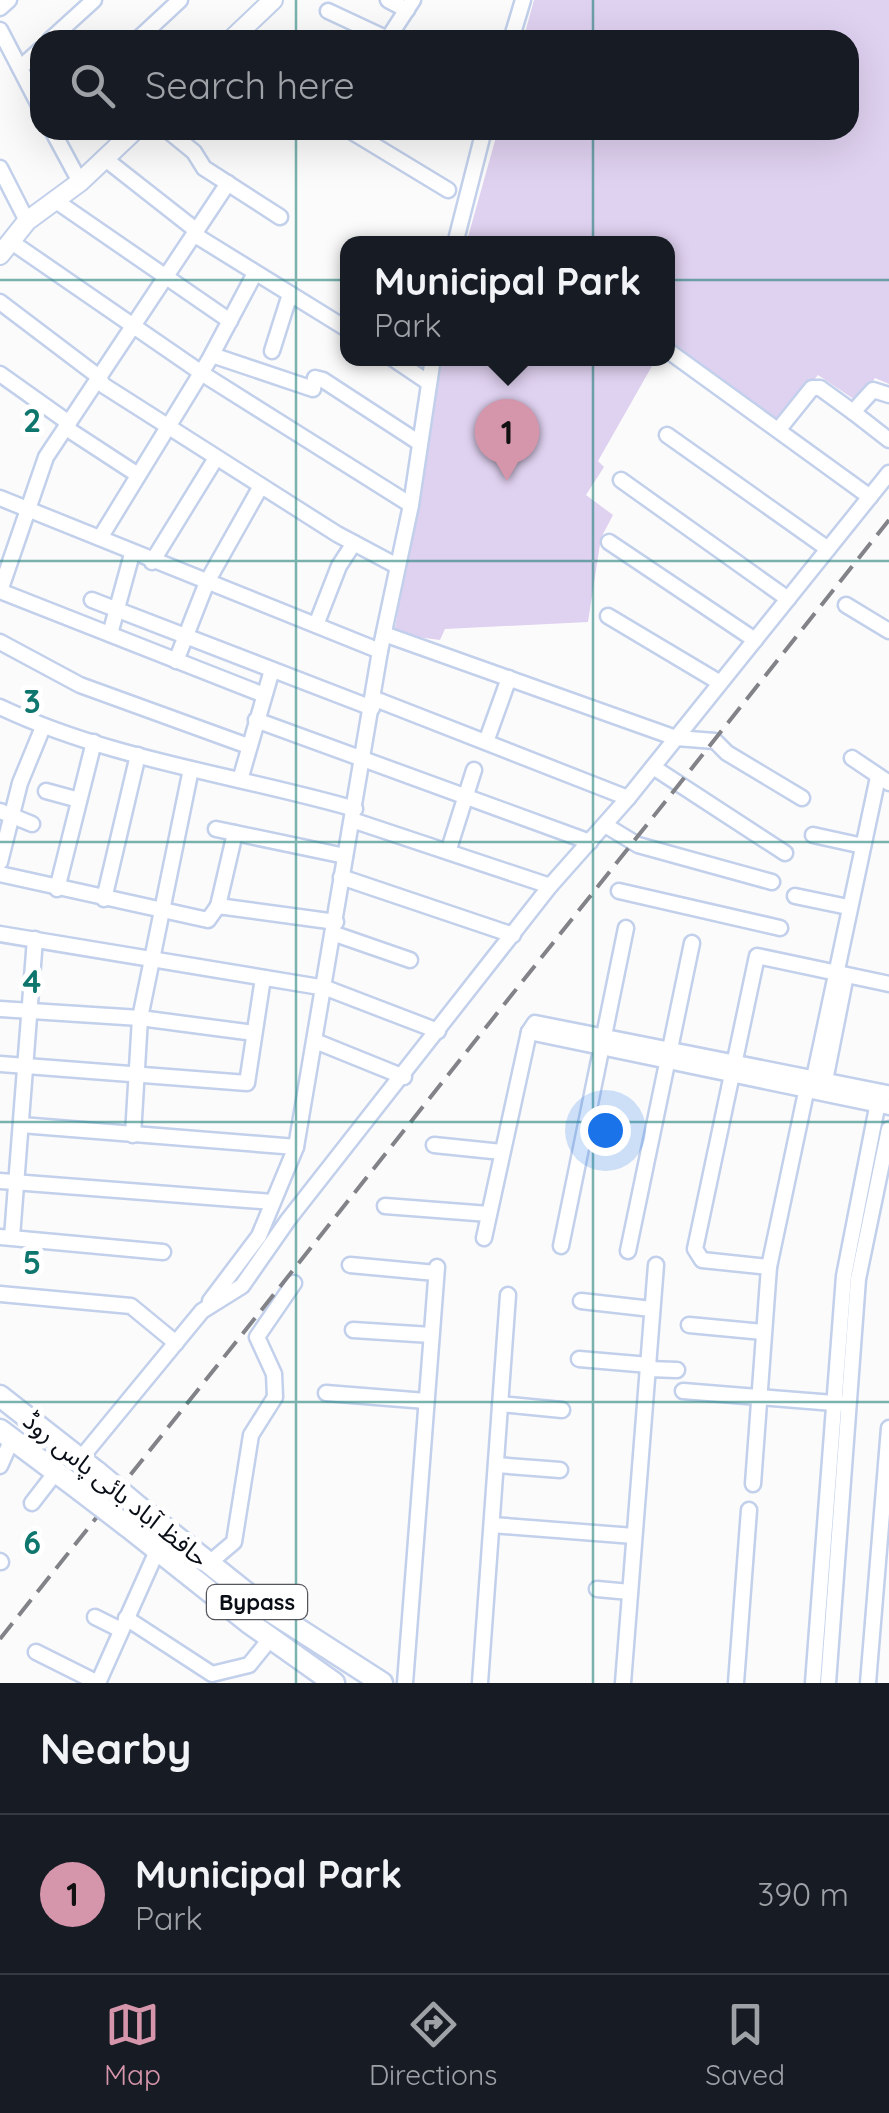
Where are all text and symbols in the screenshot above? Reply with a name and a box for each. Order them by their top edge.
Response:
search box [30,30,859,140]
icon: search [65,58,120,113]
text: Search here [145,61,355,109]
popup [340,236,675,366]
text: Municipal Park [374,257,641,305]
text: Park [374,305,442,345]
pin: 1 [474,398,540,481]
text: 2 [23,400,41,440]
text: 3 [23,681,41,721]
text: 4 [23,961,42,1001]
your location [580,1105,631,1156]
text: 5 [23,1242,41,1282]
street label: حافظ آباد بائی پاس روڈ [17,1404,215,1574]
text: 6 [23,1522,41,1562]
road number: Bypass [207,1585,307,1619]
text: Nearby [40,1722,191,1775]
text: Municipal Park [135,1850,402,1898]
text: 1 [66,1874,79,1914]
text: 390 m [757,1874,849,1914]
text: Park [135,1898,203,1938]
tab: Map [104,1997,161,2092]
tab: Directions [369,1997,497,2092]
tab: Saved [705,1997,785,2092]

